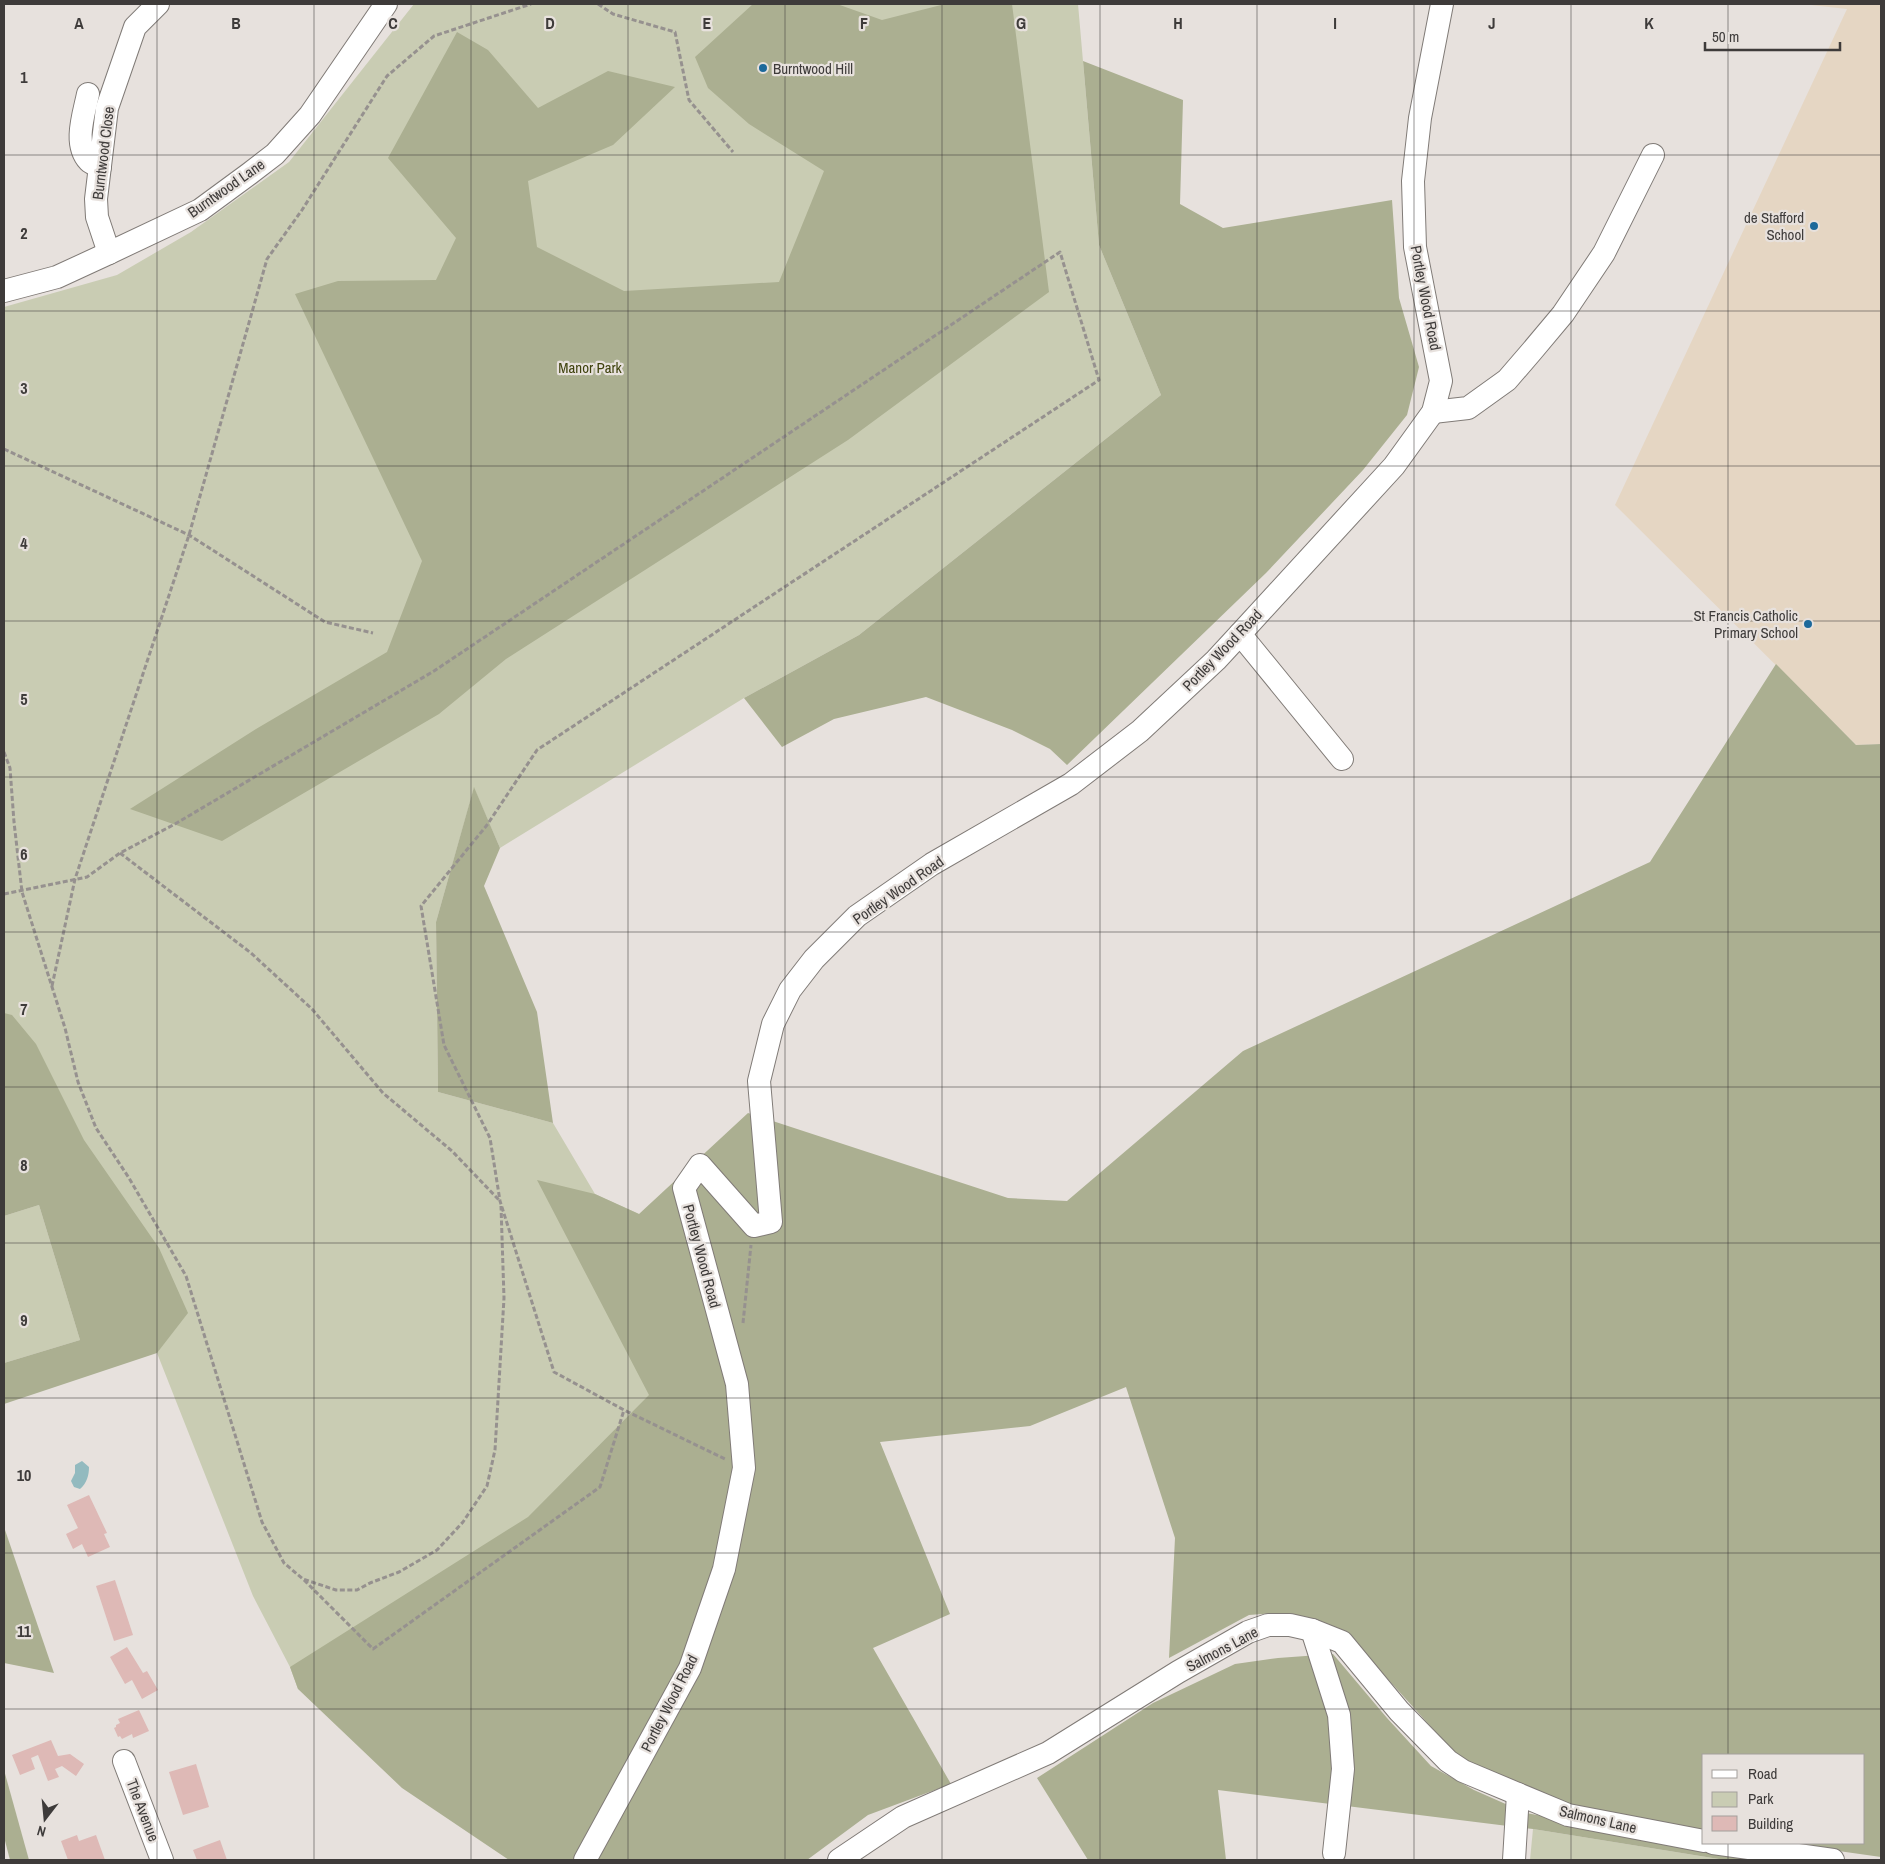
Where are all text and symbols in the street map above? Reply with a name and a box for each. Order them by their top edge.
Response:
text: A [74,12,84,34]
text: B [231,12,241,34]
text: C [388,12,398,34]
text: D [545,12,555,34]
text: E [703,12,712,34]
text: F [860,12,868,34]
text: G [1016,12,1026,34]
text: H [1173,12,1183,34]
text: I [1333,12,1337,34]
text: J [1488,12,1496,34]
text: K [1644,12,1654,34]
scale bar [1705,20,1840,52]
text: 50 m [1712,26,1739,47]
place label: Burntwood Hill [773,58,853,79]
marker: Burntwood Hill [757,62,769,74]
text: 1 [20,66,28,88]
street label: Burntwood Close [87,105,119,201]
street label: Burntwood Lane [183,154,269,222]
place label: de Stafford School [1744,207,1804,245]
marker: de Stafford School [1808,220,1820,232]
text: 2 [20,222,28,244]
street label: Portley Wood Road [1406,244,1446,352]
park label: Manor Park [558,357,623,378]
text: 3 [20,377,28,399]
text: 4 [20,532,28,554]
street label: Portley Wood Road [1177,604,1267,696]
place label: St Francis Catholic Primary School [1693,605,1798,643]
marker: St Francis Catholic Primary School [1802,618,1814,630]
text: 5 [20,688,28,710]
text: 6 [20,843,28,865]
street label: Portley Wood Road [848,851,948,929]
text: 7 [20,998,28,1020]
text: 8 [20,1154,28,1176]
street label: Portley Wood Road [678,1202,726,1310]
text: 9 [20,1309,28,1331]
text: 10 [17,1464,31,1486]
text: 11 [17,1620,32,1642]
street label: Salmons Lane [1182,1621,1262,1677]
street label: Portley Wood Road [635,1651,703,1755]
legend [1702,1754,1865,1844]
text: Road [1748,1763,1777,1784]
street label: The Avenue [121,1776,165,1844]
text: Park [1748,1788,1774,1809]
north arrow [20,1794,70,1844]
street label: Salmons Lane [1557,1800,1639,1838]
text: Building [1748,1813,1793,1834]
text: N [35,1822,48,1841]

